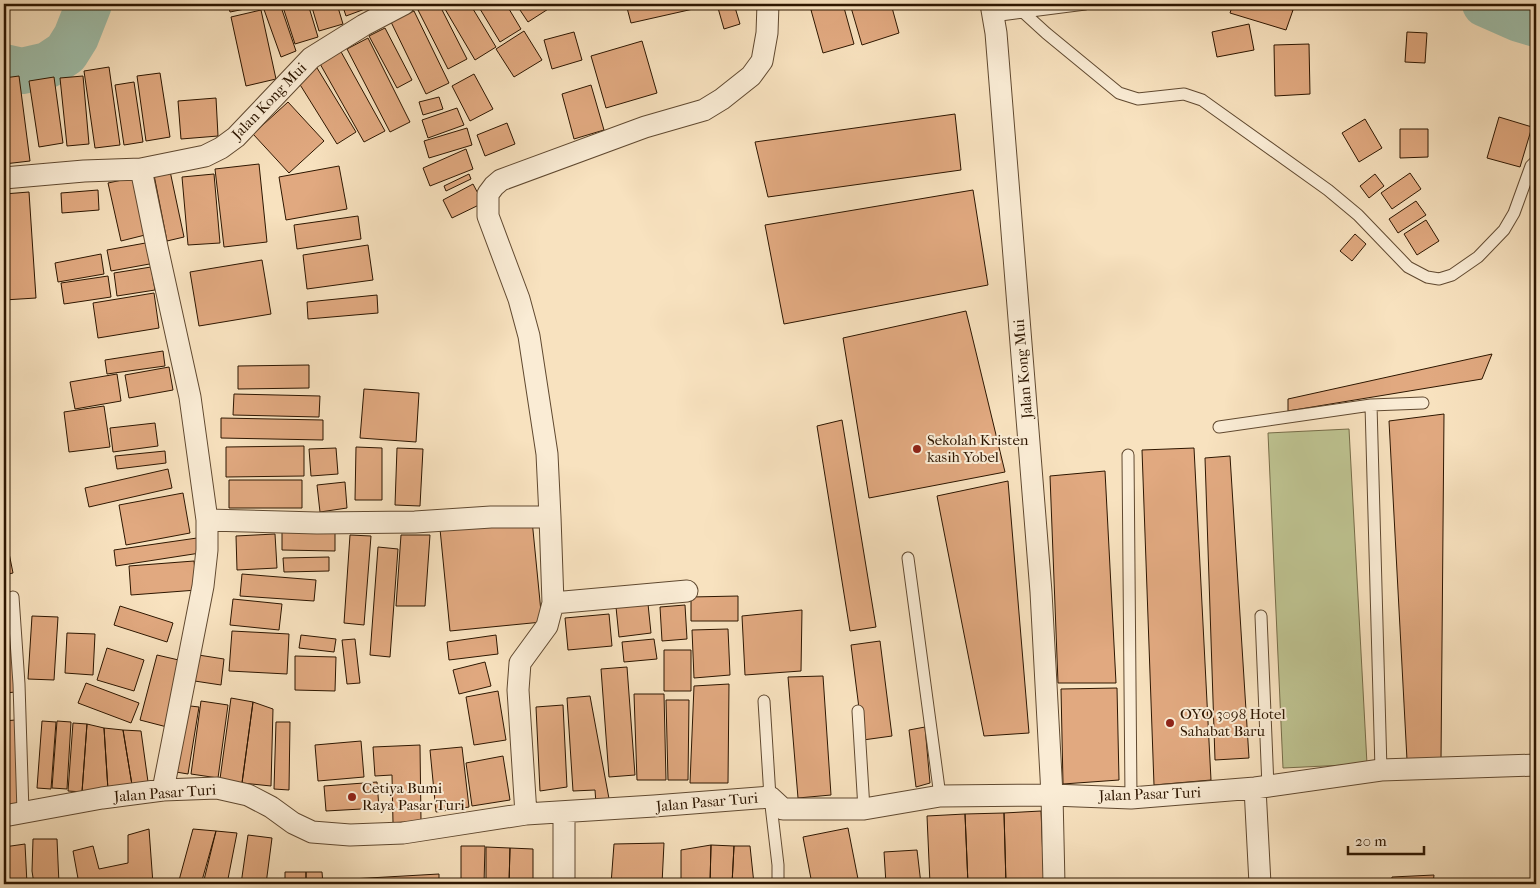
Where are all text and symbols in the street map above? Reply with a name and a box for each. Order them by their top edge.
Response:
street label: Jalan Kong Mui [227,58,311,144]
street label: Jalan Kong Mui [1010,318,1036,421]
place label: Sekolah Kristen kasih Yobel [927,431,1029,466]
marker: Sekolah Kristen kasih Yobel [911,443,923,455]
place label: OYO 3098 Hotel Sahabat Baru [1180,705,1286,740]
marker: OYO 3098 Hotel Sahabat Baru [1164,717,1176,729]
place label: Cetiya Bumi Raya Pasar Turi [362,779,465,814]
street label: Jalan Pasar Turi [112,780,217,806]
street label: Jalan Pasar Turi [1098,783,1202,805]
street label: Jalan Pasar Turi [654,789,759,816]
marker: Cetiya Bumi Raya Pasar Turi [346,791,358,803]
scale bar [1348,823,1424,855]
text: 20 m [1355,832,1387,850]

